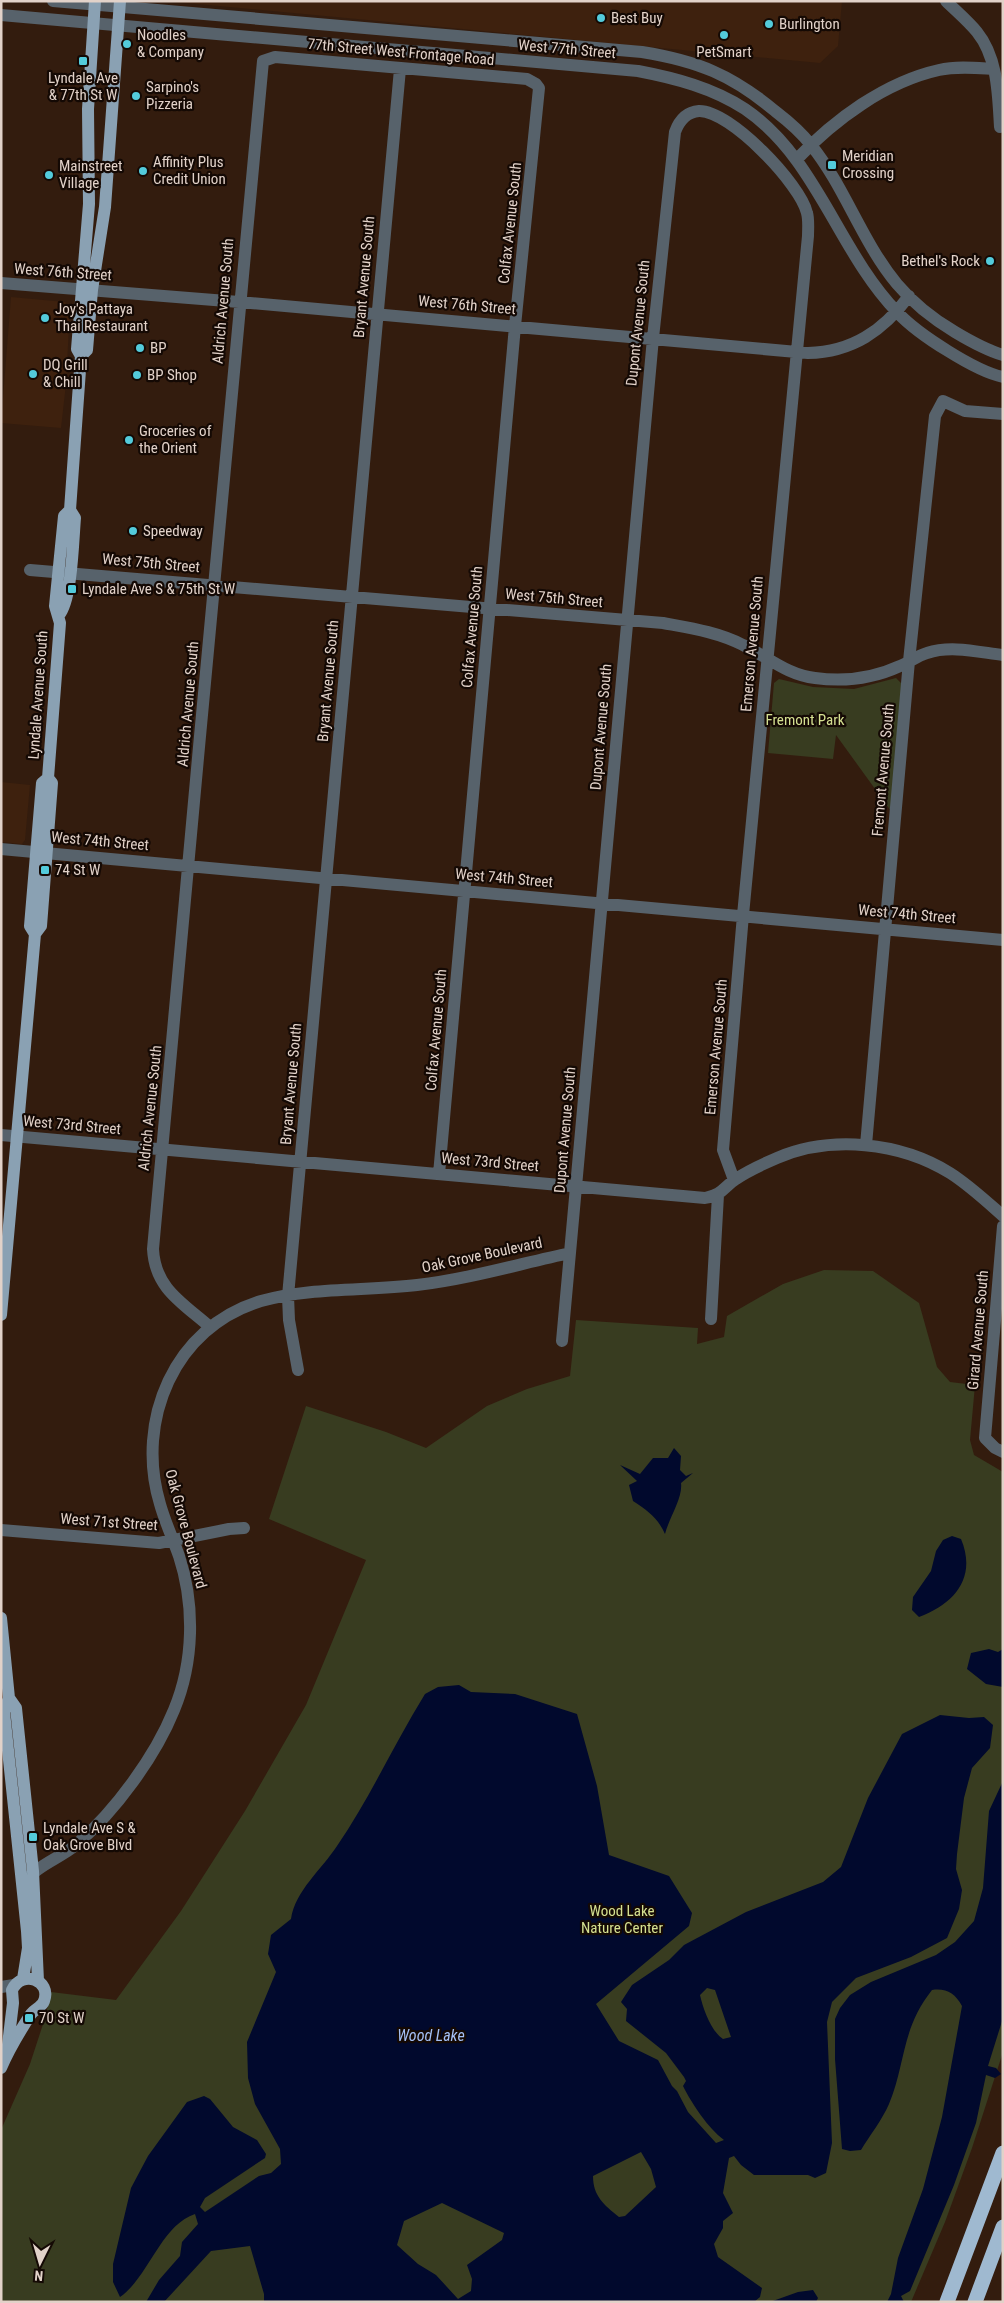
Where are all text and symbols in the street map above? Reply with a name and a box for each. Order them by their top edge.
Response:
place label: Best Buy [611,9,663,27]
marker: Best Buy [595,12,607,24]
place label: Burlington [779,15,840,33]
marker: Burlington [763,18,775,30]
place label: Noodles & Company [137,26,204,61]
marker: PetSmart [718,29,730,41]
street label: 77th Street West Frontage Road [307,35,495,69]
street label: West 77th Street [517,36,617,62]
marker: Noodles & Company [121,38,133,50]
place label: PetSmart [696,43,752,61]
marker: Lyndale Ave & 77th St W [77,55,89,67]
place label: Lyndale Ave & 77th St W [48,69,118,104]
place label: Sarpino's Pizzeria [146,78,199,113]
marker: Sarpino's Pizzeria [130,90,142,102]
place label: Meridian Crossing [842,147,894,182]
place label: Affinity Plus Credit Union [153,153,226,188]
place label: Mainstreet Village [59,157,122,192]
marker: Meridian Crossing [826,159,838,171]
street label: Colfax Avenue South [495,161,525,285]
marker: Affinity Plus Credit Union [137,165,149,177]
marker: Mainstreet Village [43,169,55,181]
street label: Bryant Avenue South [350,215,378,339]
street label: Aldrich Avenue South [209,237,237,365]
place label: Bethel's Rock [901,252,980,270]
marker: Bethel's Rock [984,255,996,267]
street label: Dupont Avenue South [622,259,654,387]
street label: West 76th Street [13,260,113,284]
street label: West 76th Street [417,292,517,318]
place label: Joy's Pattaya Thai Restaurant [55,300,148,335]
marker: Joy's Pattaya Thai Restaurant [39,312,51,324]
place label: BP [150,339,167,357]
marker: BP [134,342,146,354]
place label: DQ Grill & Chill [43,356,88,391]
place label: BP Shop [147,366,197,384]
marker: DQ Grill & Chill [27,368,39,380]
marker: BP Shop [131,369,143,381]
place label: Groceries of the Orient [139,422,212,457]
marker: Groceries of the Orient [123,434,135,446]
place label: Speedway [143,522,203,540]
marker: Speedway [127,525,139,537]
street label: West 75th Street [101,550,201,576]
street label: Colfax Avenue South [458,565,486,689]
street label: Emerson Avenue South [737,575,767,713]
place label: Lyndale Ave S & 75th St W [82,580,236,598]
marker: Lyndale Ave S & 75th St W [66,583,78,595]
street label: West 75th Street [504,585,604,611]
street label: Bryant Avenue South [314,619,342,743]
street label: Lyndale Avenue South [25,630,51,760]
street label: Aldrich Avenue South [174,640,202,768]
street label: Dupont Avenue South [587,663,615,791]
street label: Fremont Avenue South [868,703,898,837]
park label: Fremont Park [765,711,845,729]
street label: West 74th Street [50,828,150,854]
place label: 74 St W [55,861,101,879]
marker: 74 St W [39,864,51,876]
street label: West 74th Street [454,865,554,891]
street label: West 74th Street [857,901,957,927]
street label: Colfax Avenue South [422,968,450,1092]
street label: Emerson Avenue South [701,978,731,1116]
street label: Bryant Avenue South [277,1022,305,1146]
street label: Aldrich Avenue South [134,1044,166,1172]
street label: Dupont Avenue South [551,1066,579,1194]
street label: West 73rd Street [22,1112,122,1138]
street label: West 73rd Street [440,1149,540,1175]
street label: Oak Grove Boulevard [420,1233,544,1277]
street label: Girard Avenue South [964,1269,992,1391]
street label: Oak Grove Boulevard [161,1467,211,1591]
street label: West 71st Street [60,1510,158,1534]
place label: Lyndale Ave S & Oak Grove Blvd [43,1819,137,1854]
marker: Lyndale Ave S & Oak Grove Blvd [27,1831,39,1843]
park label: Wood Lake Nature Center [581,1902,663,1937]
place label: 70 St W [39,2009,85,2027]
marker: 70 St W [23,2012,35,2024]
water label: Wood Lake [397,2026,465,2045]
north arrow [15,2238,65,2288]
text: N [34,2268,44,2284]

